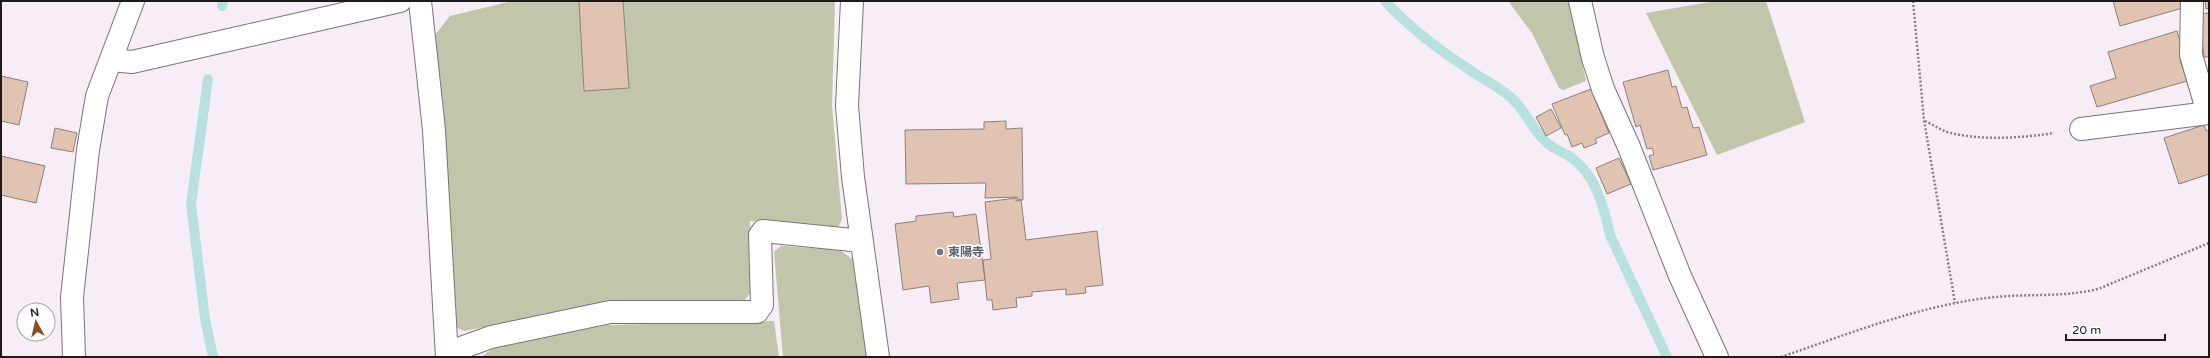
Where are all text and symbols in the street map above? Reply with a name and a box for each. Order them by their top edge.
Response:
place label: 東陽寺 [948,245,984,259]
marker: 東陽寺 [935,247,945,257]
north arrow [16,302,56,342]
text: N [29,306,40,320]
scale bar [2066,316,2165,342]
text: 20 m [2072,323,2101,337]

